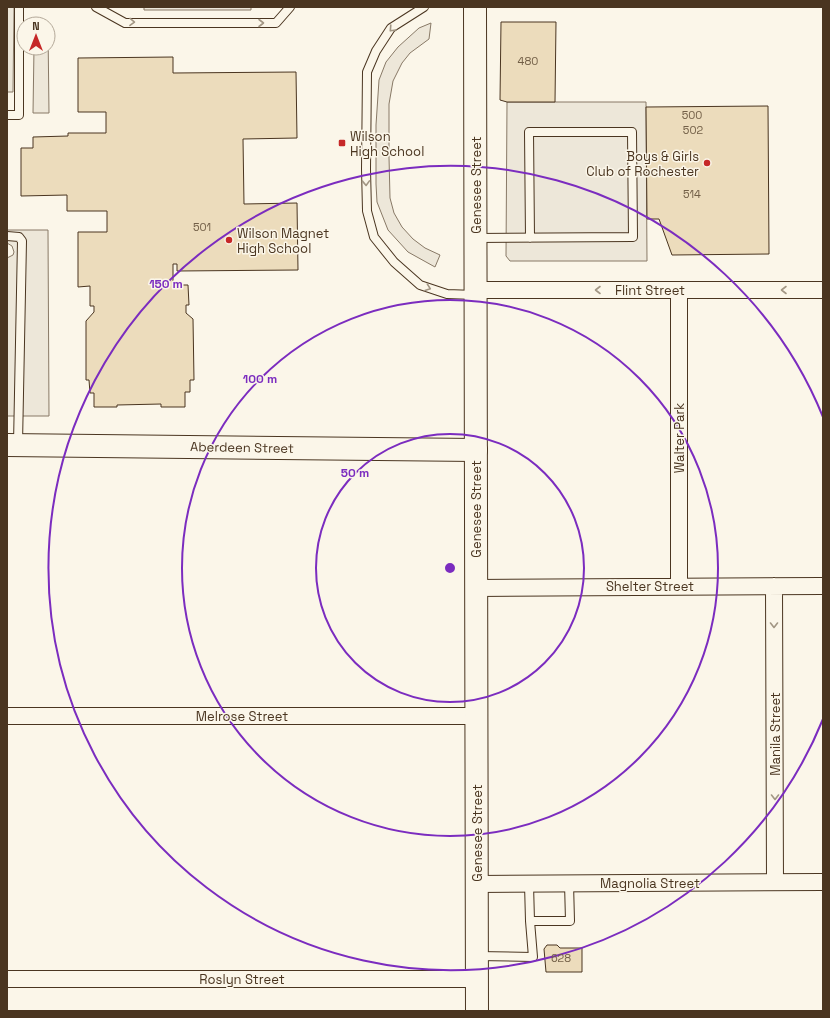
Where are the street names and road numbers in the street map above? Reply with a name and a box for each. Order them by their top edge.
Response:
street label: Genesee Street [468,136,485,234]
street label: Flint Street [615,282,685,299]
street label: Walter Park [671,403,688,473]
street label: Aberdeen Street [190,438,294,457]
street label: Genesee Street [468,460,485,558]
street label: Shelter Street [606,578,694,595]
street label: Manila Street [767,692,784,776]
street label: Melrose Street [196,708,288,725]
street label: Genesee Street [469,784,486,882]
street label: Magnolia Street [600,875,700,892]
street label: Roslyn Street [199,971,285,988]

